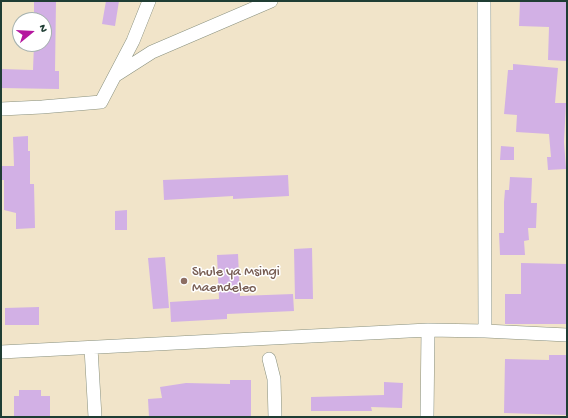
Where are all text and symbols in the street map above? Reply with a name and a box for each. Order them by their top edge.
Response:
north arrow [12,12,52,52]
text: N [36,23,49,34]
place label: Shule ya Msingi Maendeleo [192,265,280,298]
marker: Shule ya Msingi Maendeleo [179,276,189,286]

